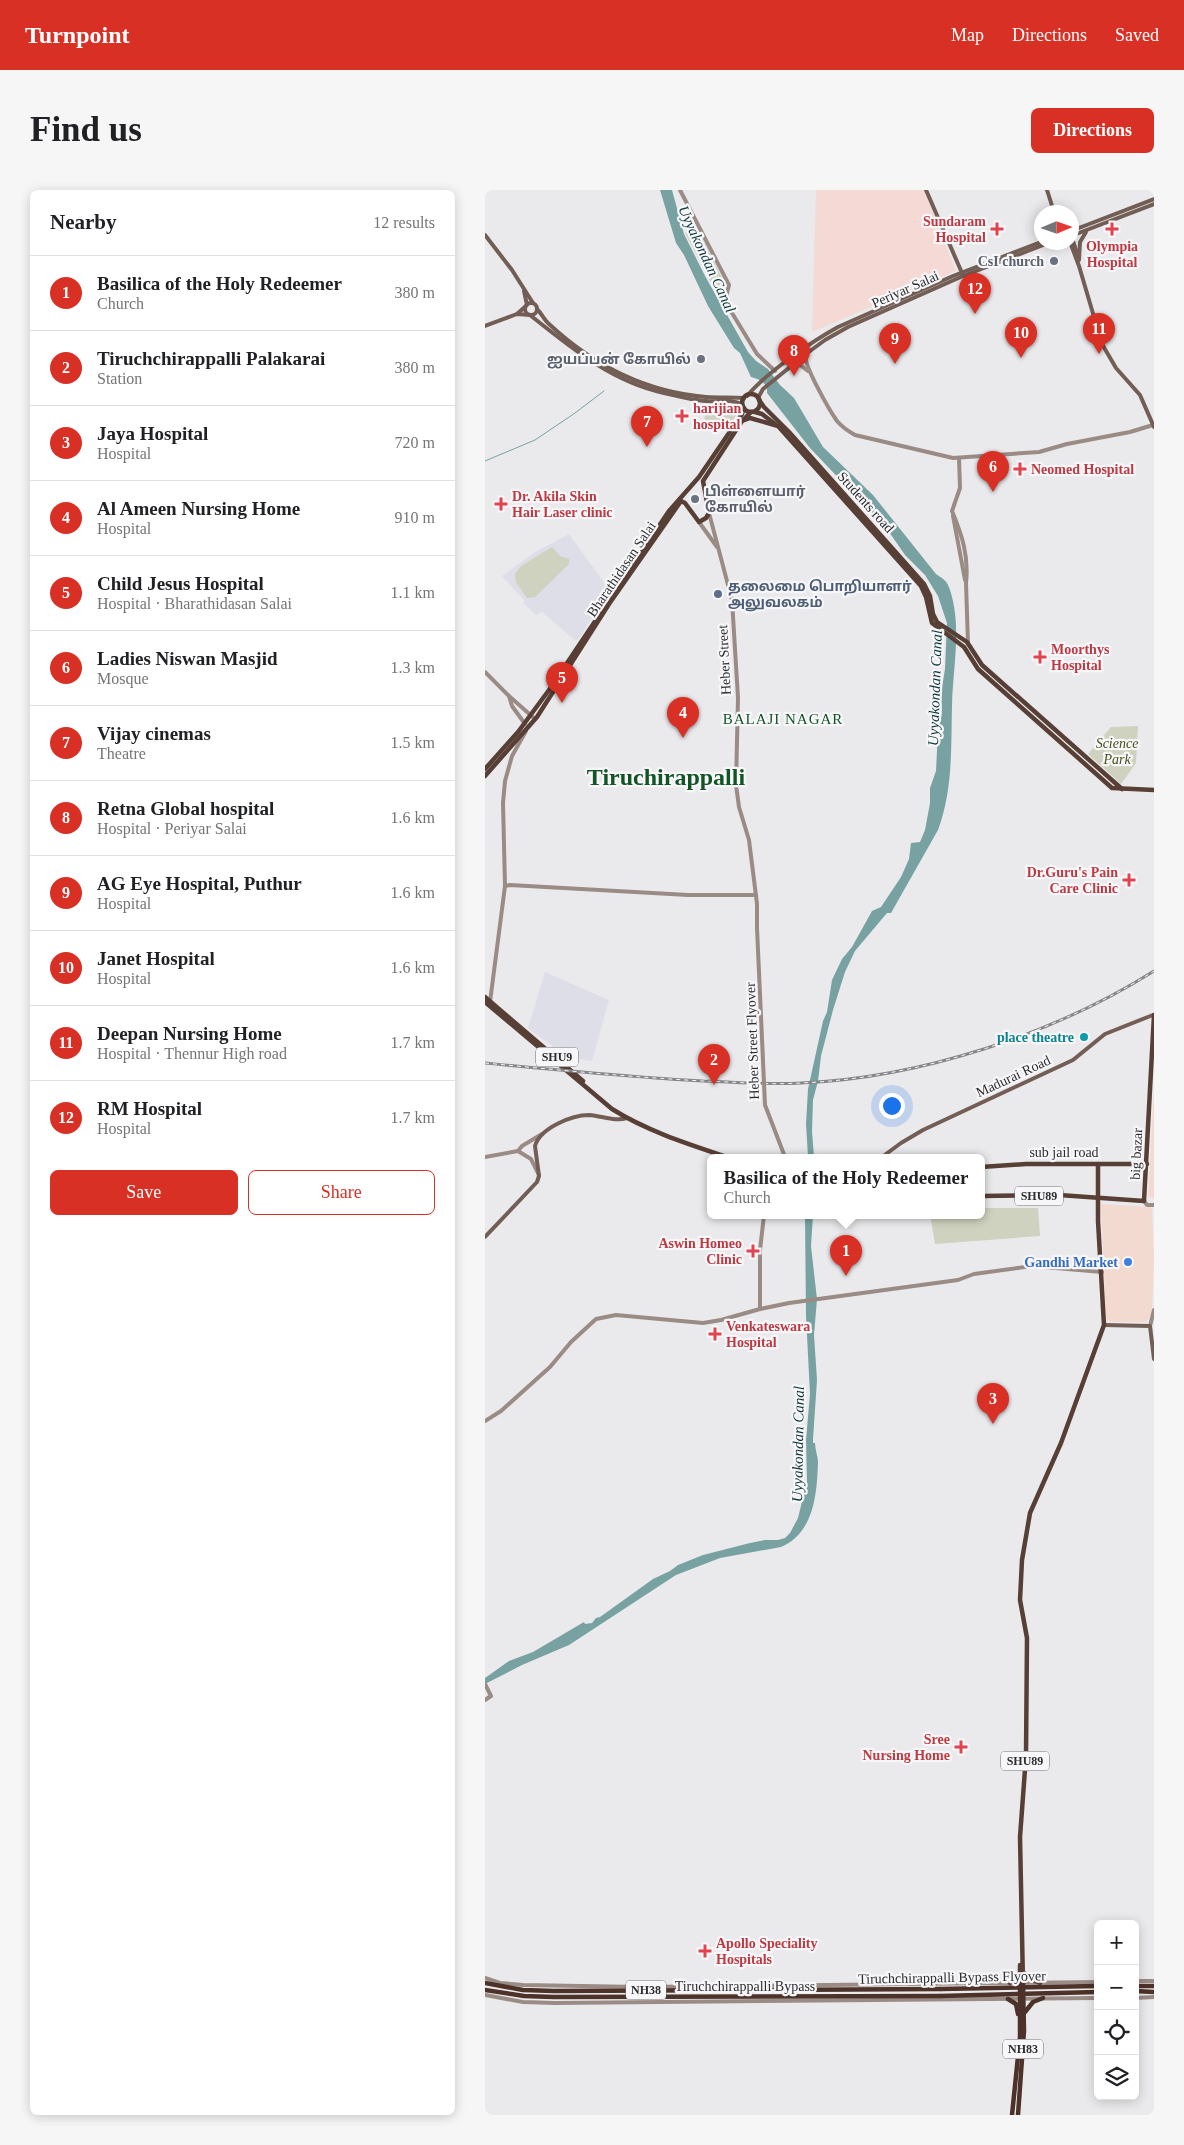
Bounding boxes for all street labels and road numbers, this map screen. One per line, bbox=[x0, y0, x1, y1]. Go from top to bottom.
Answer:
street label: Periyar Salai bbox=[869, 268, 941, 311]
street label: Students road bbox=[834, 469, 897, 536]
street label: Bharathidasan Salai bbox=[584, 519, 659, 620]
street label: Heber Street bbox=[715, 624, 734, 695]
street label: Heber Street Flyover bbox=[743, 982, 762, 1100]
road number: SHU9 bbox=[536, 1048, 578, 1066]
street label: Madurai Road bbox=[974, 1053, 1053, 1100]
street label: big bazar bbox=[1128, 1127, 1145, 1180]
street label: sub jail road bbox=[1029, 1145, 1099, 1160]
road number: SHU89 bbox=[1015, 1186, 1063, 1206]
road number: SHU89 bbox=[1001, 1752, 1049, 1770]
street label: Tiruchchirappalli Bypass Flyover bbox=[858, 1968, 1046, 1987]
street label: Tiruchchirappalli Bypass bbox=[675, 1979, 815, 1994]
road number: NH38 bbox=[626, 1980, 666, 2000]
road number: NH83 bbox=[1003, 2040, 1043, 2058]

